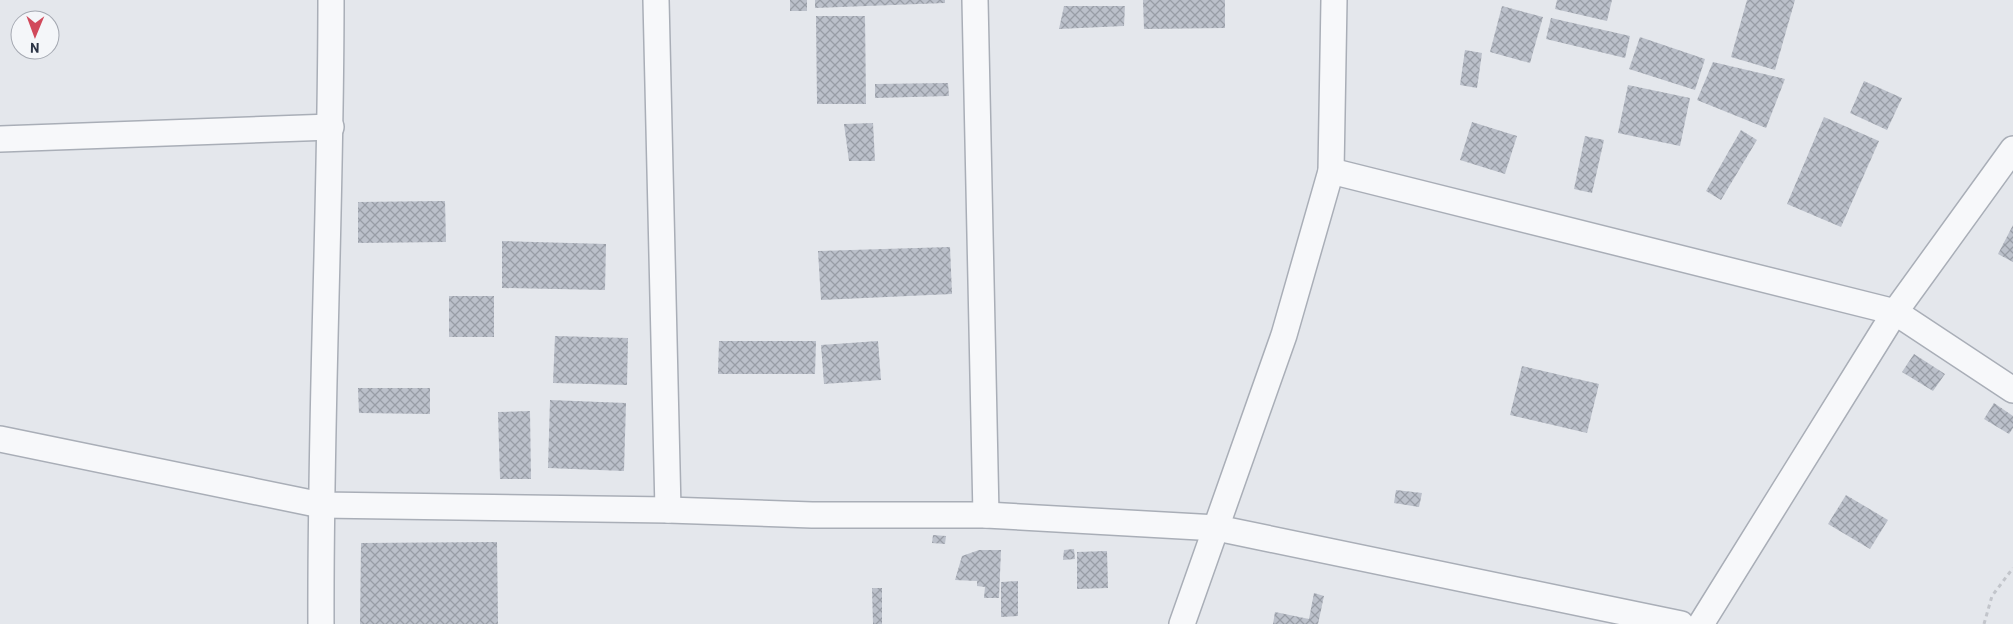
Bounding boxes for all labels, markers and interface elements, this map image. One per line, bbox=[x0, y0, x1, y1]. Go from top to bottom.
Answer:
north arrow bbox=[10, 10, 60, 60]
text: N bbox=[30, 40, 40, 57]

